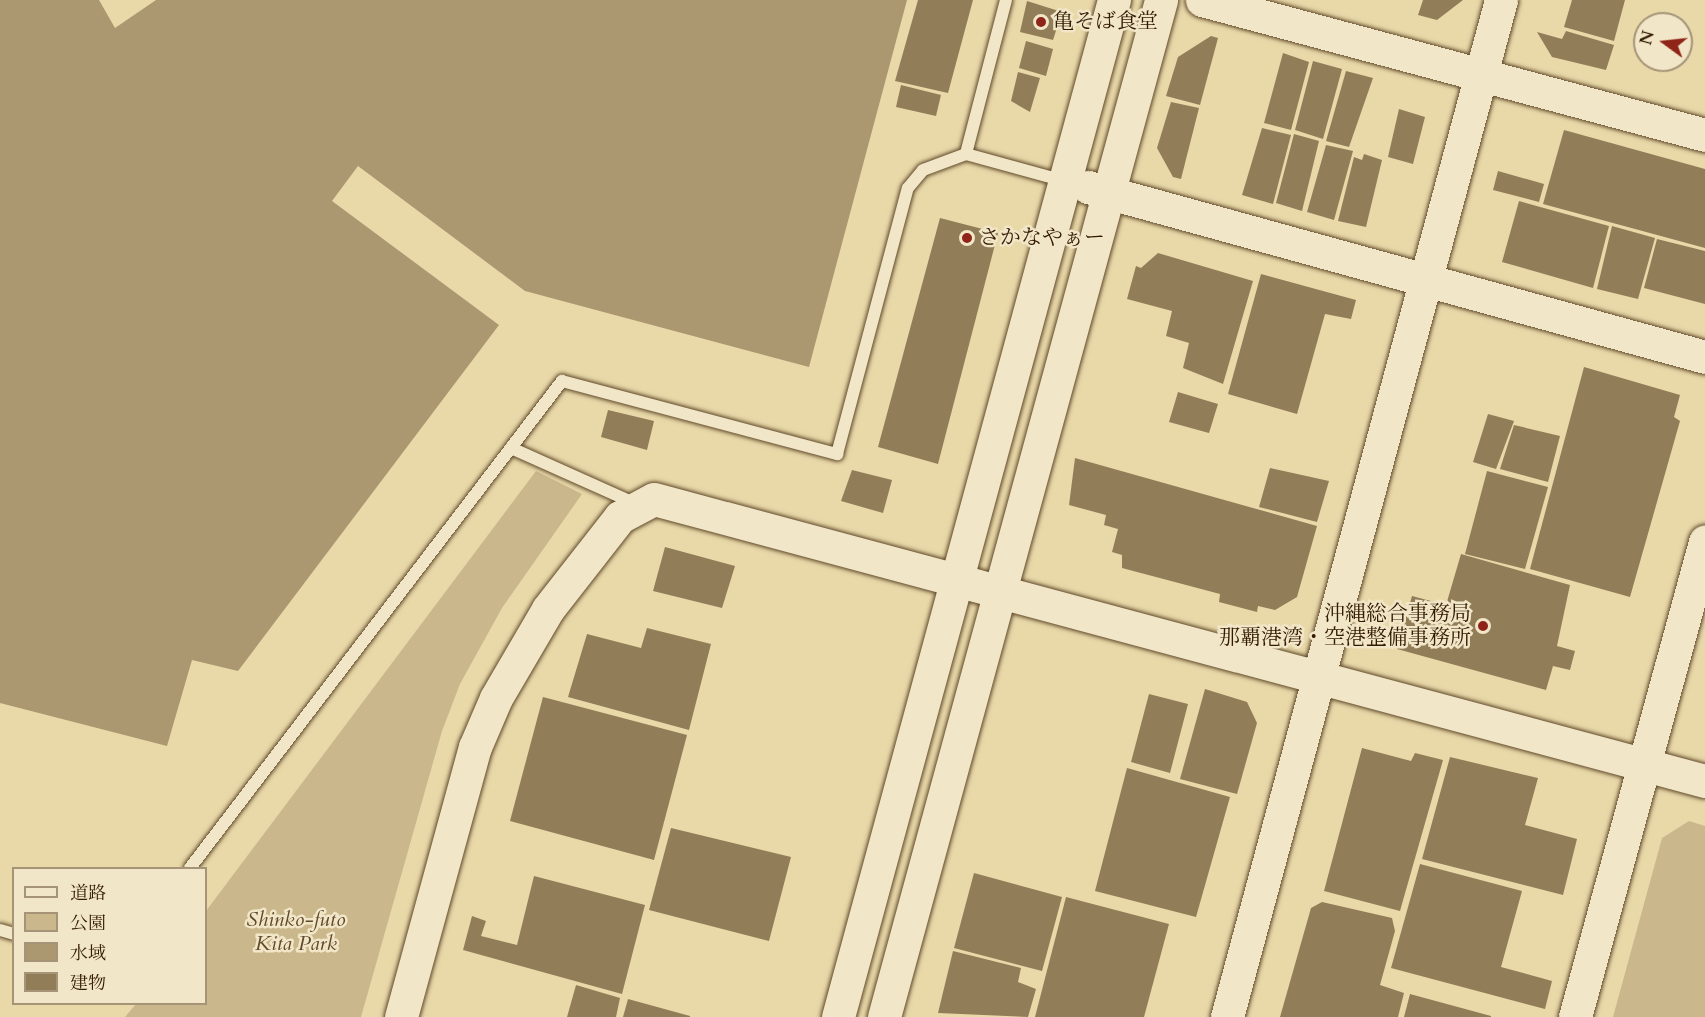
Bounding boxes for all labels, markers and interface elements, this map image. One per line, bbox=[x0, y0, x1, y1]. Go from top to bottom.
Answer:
place label: 亀そば食堂 bbox=[1053, 9, 1158, 35]
north arrow bbox=[1633, 12, 1693, 72]
marker: 亀そば食堂 bbox=[1034, 15, 1048, 29]
text: N bbox=[1635, 28, 1660, 47]
place label: さかなやぁー bbox=[979, 225, 1105, 251]
marker: さかなやぁー bbox=[960, 231, 974, 245]
place label: 沖縄総合事務局 那覇港湾・空港整備事務所 bbox=[1219, 601, 1471, 651]
marker: 沖縄総合事務局 那覇港湾・空港整備事務所 bbox=[1476, 619, 1490, 633]
legend bbox=[12, 867, 207, 1005]
text: 道路 bbox=[70, 881, 106, 906]
park label: Shinko-futo Kita Park bbox=[247, 907, 345, 957]
text: 公園 bbox=[70, 911, 106, 936]
text: 水域 bbox=[70, 941, 106, 966]
text: 建物 bbox=[70, 971, 106, 996]

